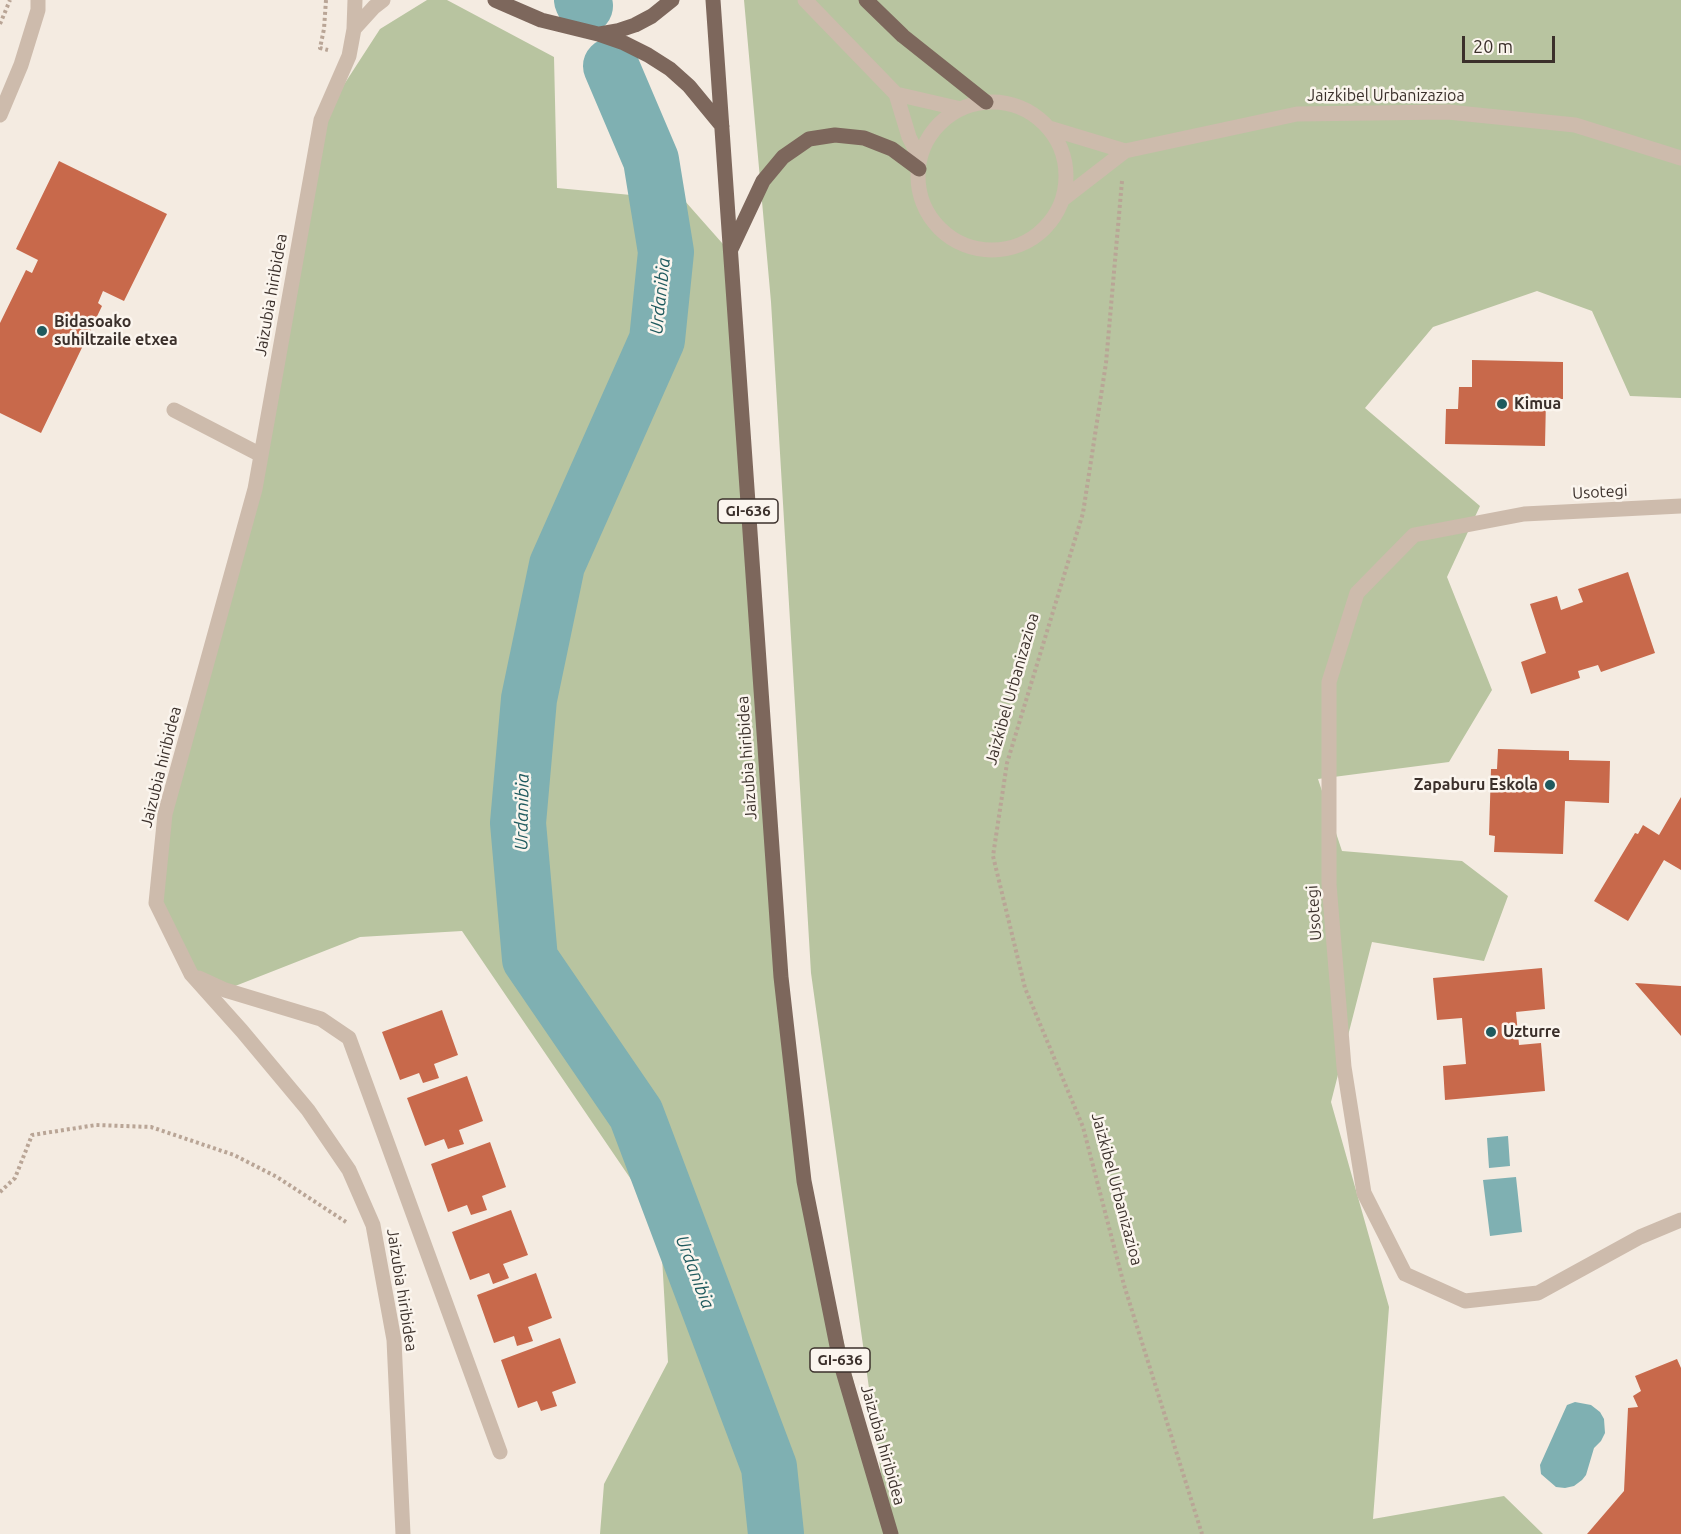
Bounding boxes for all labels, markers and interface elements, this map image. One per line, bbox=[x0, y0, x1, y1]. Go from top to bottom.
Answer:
scale bar bbox=[1465, 24, 1558, 62]
text: 20 m bbox=[1473, 36, 1513, 56]
street label: Jaizkibel Urbanizazioa bbox=[1307, 86, 1465, 106]
street label: Jaizubia hiribidea bbox=[251, 232, 291, 358]
water label: Urdanibia bbox=[645, 257, 675, 335]
place label: Bidasoako suhiltzaile etxea bbox=[54, 312, 178, 350]
marker: Bidasoako suhiltzaile etxea bbox=[35, 324, 49, 338]
place label: Kimua bbox=[1514, 394, 1561, 414]
marker: Kimua bbox=[1495, 397, 1509, 411]
street label: Usotegi bbox=[1572, 481, 1628, 503]
road number: GI-636 bbox=[718, 499, 778, 523]
street label: Jaizkibel Urbanizazioa bbox=[981, 611, 1043, 767]
street label: Jaizubia hiribidea bbox=[733, 695, 761, 821]
street label: Jaizubia hiribidea bbox=[137, 704, 185, 830]
water label: Urdanibia bbox=[511, 773, 533, 851]
place label: Zapaburu Eskola bbox=[1414, 775, 1538, 795]
marker: Zapaburu Eskola bbox=[1543, 778, 1557, 792]
street label: Usotegi bbox=[1302, 885, 1326, 941]
place label: Uzturre bbox=[1503, 1022, 1561, 1042]
marker: Uzturre bbox=[1484, 1025, 1498, 1039]
street label: Jaizkibel Urbanizazioa bbox=[1087, 1111, 1147, 1267]
street label: Jaizubia hiribidea bbox=[383, 1227, 421, 1353]
water label: Urdanibia bbox=[671, 1232, 719, 1312]
road number: GI-636 bbox=[810, 1348, 870, 1372]
street label: Jaizubia hiribidea bbox=[857, 1383, 909, 1507]

